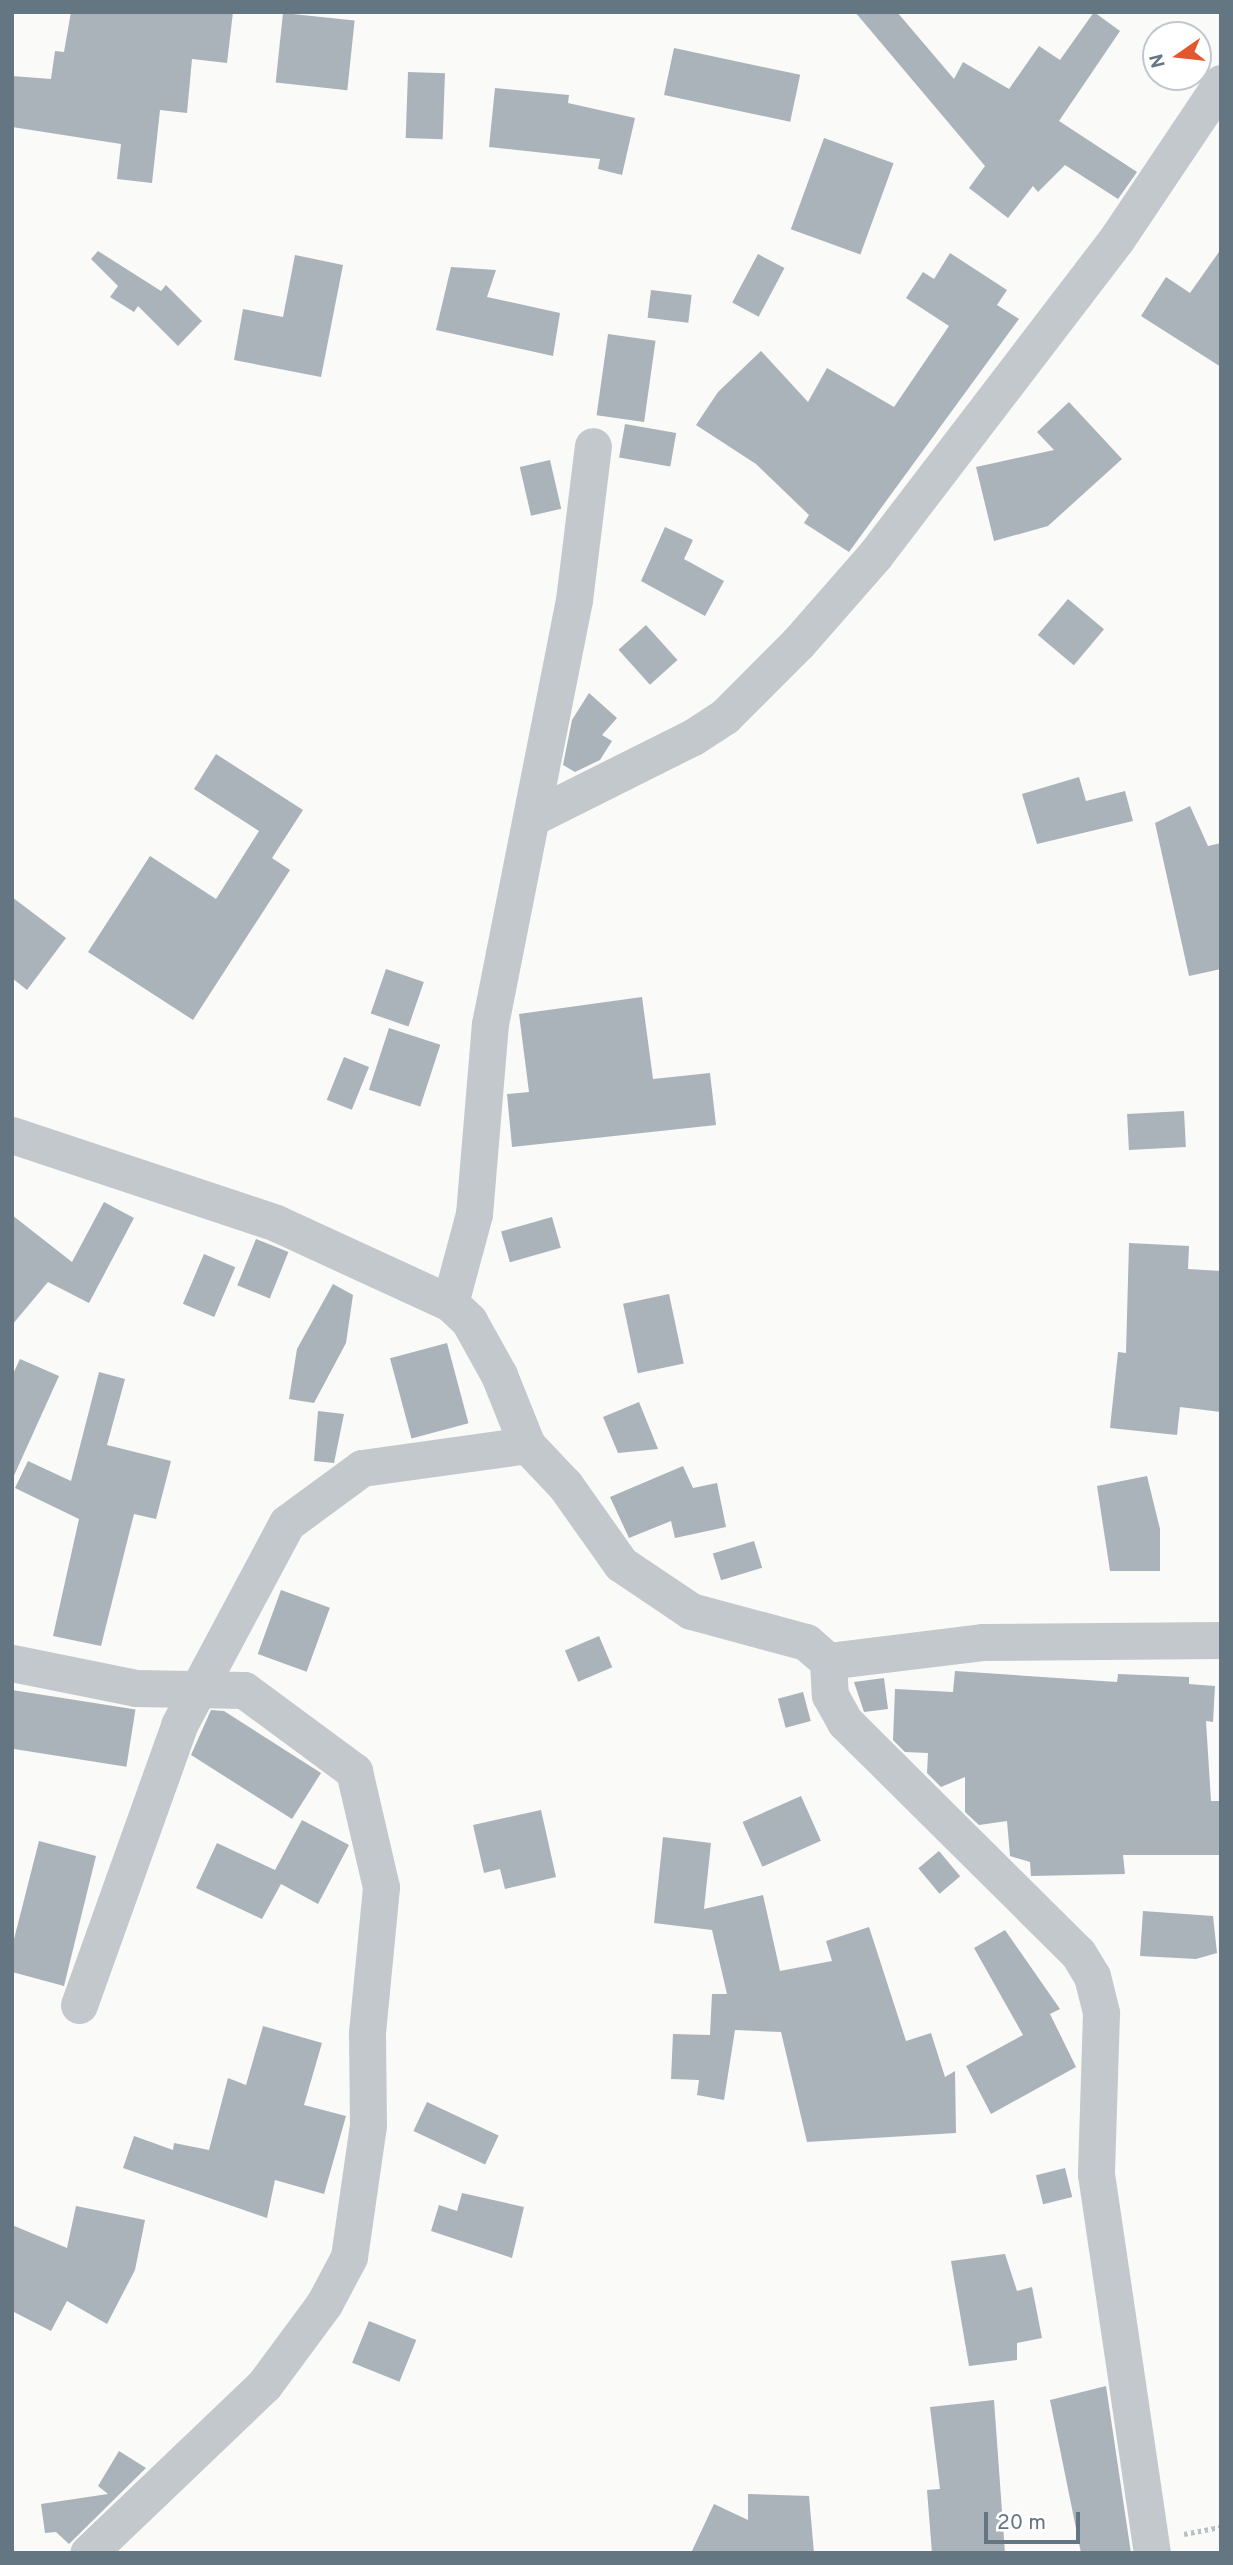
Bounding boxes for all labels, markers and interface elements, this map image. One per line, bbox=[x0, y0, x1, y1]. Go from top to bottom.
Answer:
north arrow bbox=[1142, 21, 1212, 91]
text: N bbox=[1145, 51, 1172, 70]
scale bar bbox=[988, 2498, 1084, 2542]
text: 20 m bbox=[997, 2510, 1046, 2537]

